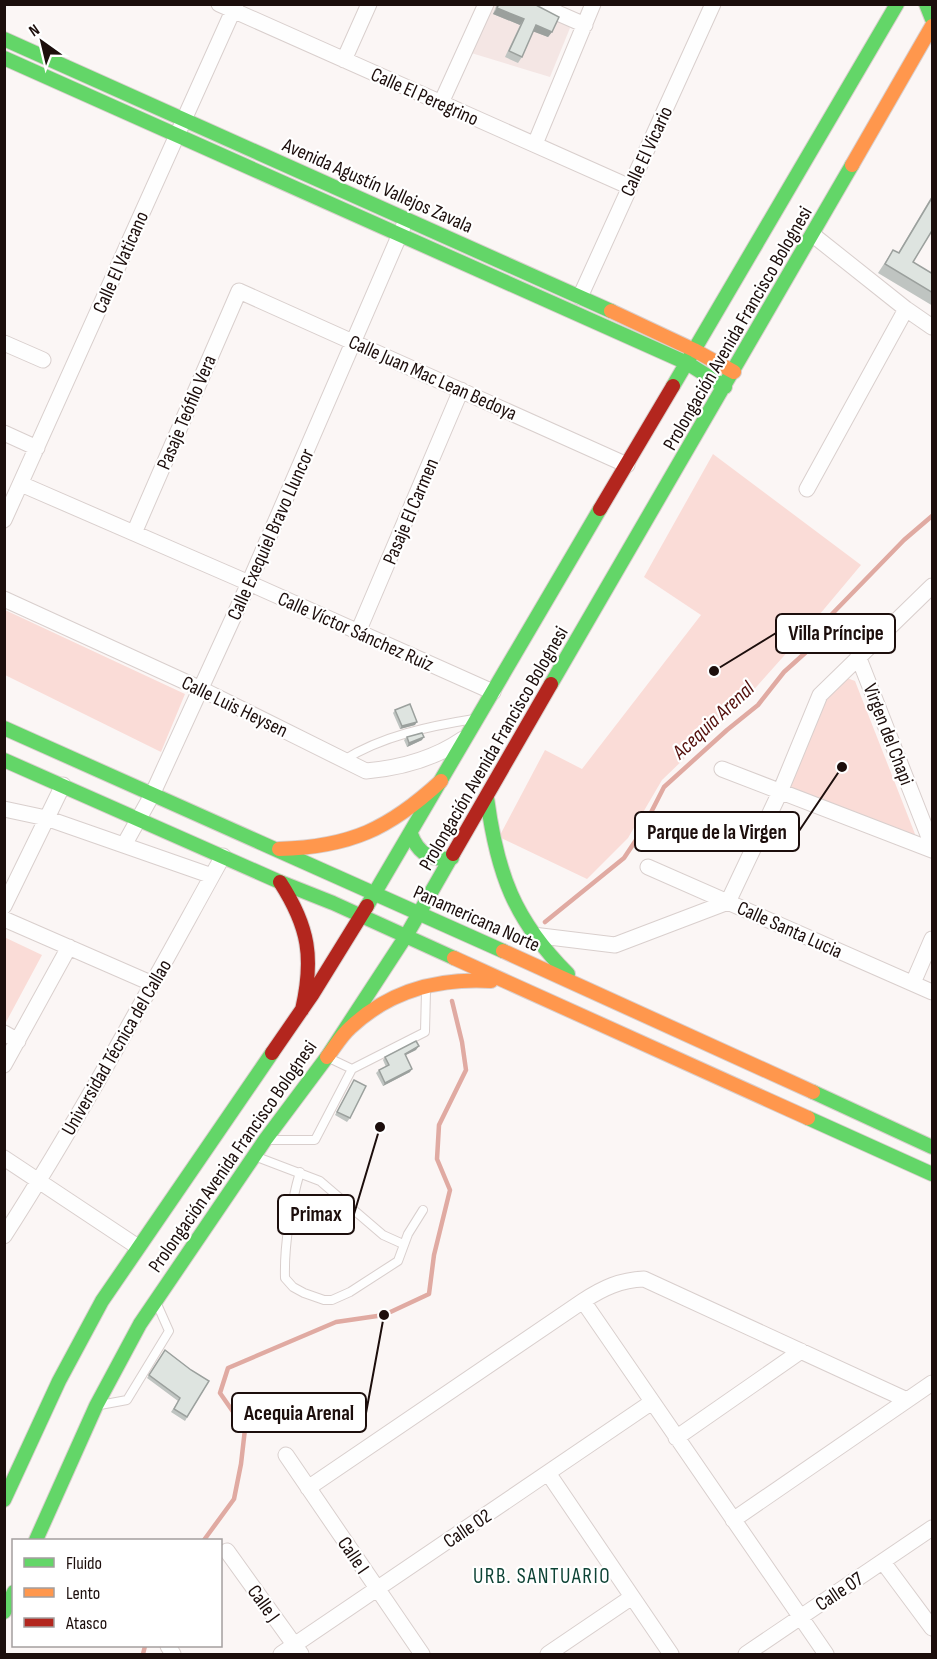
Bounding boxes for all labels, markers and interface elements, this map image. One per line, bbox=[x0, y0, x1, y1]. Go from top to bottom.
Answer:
north arrow bbox=[12, 12, 72, 72]
text: N bbox=[26, 21, 43, 41]
street label: Calle El Peregrino bbox=[367, 63, 482, 131]
street label: Calle El Vicario bbox=[616, 102, 678, 200]
street label: Avenida Agustín Vallejos Zavala bbox=[278, 133, 476, 239]
street label: Prolongación Avenida Francisco Bolognesi bbox=[658, 202, 818, 455]
street label: Calle El Vaticano bbox=[88, 208, 154, 317]
street label: Calle Juan Mac Lean Bedoya bbox=[345, 330, 520, 426]
street label: Pasaje Teófilo Vera bbox=[152, 352, 222, 473]
street label: Calle Exequiel Bravo Lluncor bbox=[222, 445, 320, 624]
street label: Pasaje El Carmen bbox=[378, 455, 444, 568]
street label: Calle Víctor Sánchez Ruiz bbox=[274, 587, 437, 677]
callout: Villa Príncipe bbox=[776, 614, 895, 653]
text: Villa Príncipe bbox=[788, 621, 884, 646]
street label: Prolongación Avenida Francisco Bolognesi bbox=[414, 622, 574, 875]
street label: Calle Luis Heysen bbox=[178, 671, 292, 743]
water label: Acequia Arenal bbox=[667, 676, 760, 765]
street label: Virgen del Chapi bbox=[858, 680, 918, 789]
callout: Parque de la Virgen bbox=[635, 812, 799, 851]
text: Parque de la Virgen bbox=[647, 820, 787, 845]
street label: Panamericana Norte bbox=[410, 880, 544, 957]
street label: Calle Santa Lucia bbox=[733, 896, 846, 964]
street label: Universidad Técnica del Callao bbox=[57, 955, 177, 1140]
street label: Prolongación Avenida Francisco Bolognesi bbox=[143, 1036, 322, 1277]
callout: Primax bbox=[278, 1195, 354, 1234]
text: Primax bbox=[290, 1202, 342, 1227]
callout: Acequia Arenal bbox=[232, 1393, 366, 1432]
text: Acequia Arenal bbox=[243, 1401, 354, 1426]
street label: Calle 02 bbox=[439, 1504, 496, 1554]
street label: Calle I bbox=[332, 1532, 374, 1579]
legend bbox=[12, 1539, 222, 1647]
text: Fluido bbox=[66, 1553, 102, 1574]
district label: URB. SANTUARIO bbox=[473, 1564, 611, 1589]
street label: Calle 07 bbox=[811, 1567, 868, 1616]
street label: Calle J bbox=[242, 1580, 285, 1627]
text: Lento bbox=[66, 1583, 100, 1604]
text: Atasco bbox=[65, 1613, 107, 1634]

